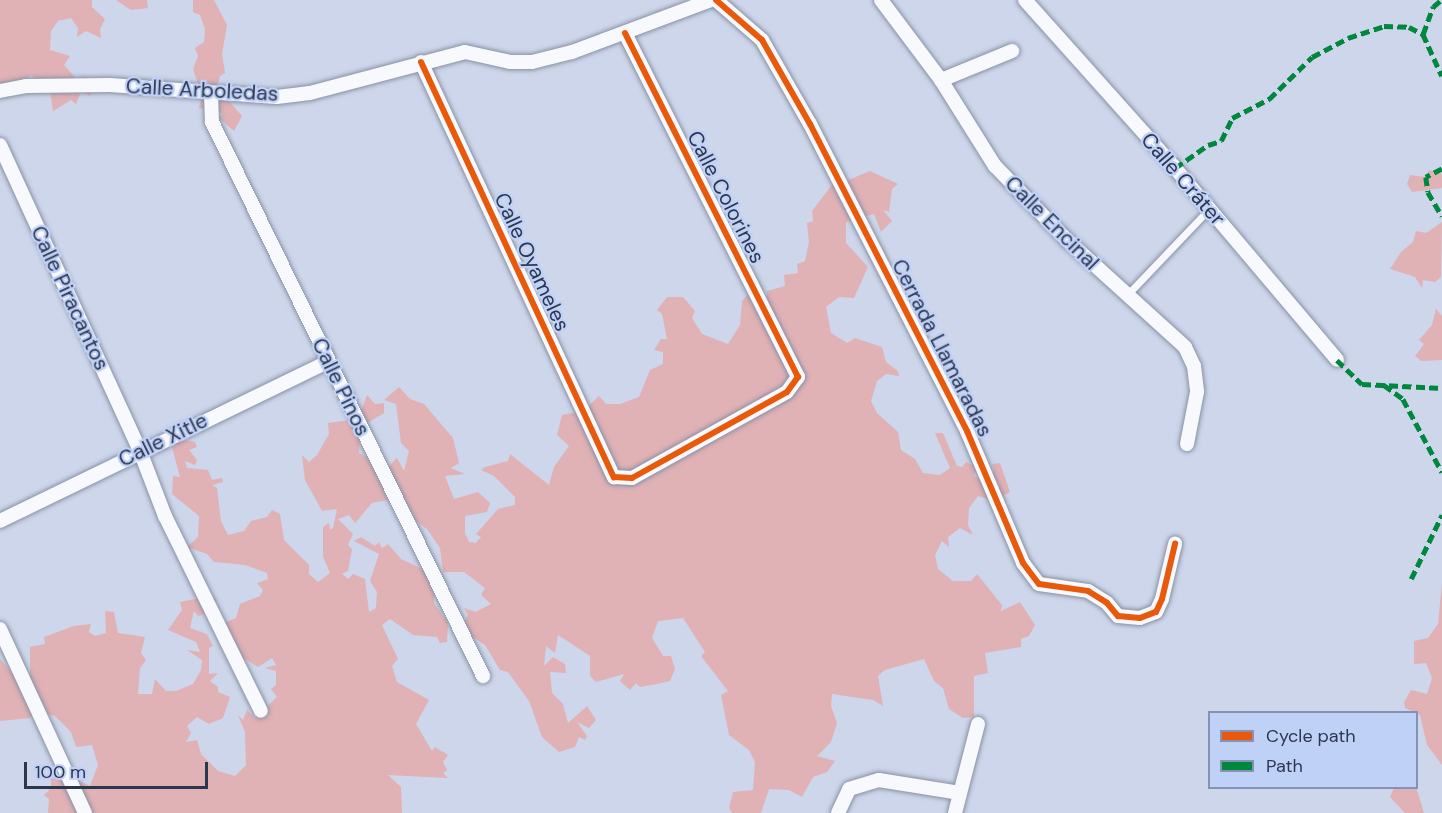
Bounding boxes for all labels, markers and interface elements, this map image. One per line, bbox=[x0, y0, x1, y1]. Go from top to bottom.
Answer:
street label: Calle Arboledas bbox=[125, 73, 279, 107]
street label: Calle Colorines bbox=[682, 127, 770, 267]
street label: Calle Cráter bbox=[1136, 127, 1230, 231]
street label: Calle Encinal bbox=[1000, 171, 1104, 275]
street label: Calle Oyameles bbox=[489, 189, 575, 335]
street label: Calle Piracantos bbox=[26, 222, 114, 374]
street label: Cerrada Llamaradas bbox=[886, 255, 998, 441]
street label: Calle Pinos bbox=[307, 334, 375, 440]
street label: Calle Xitle bbox=[114, 408, 212, 472]
legend bbox=[1208, 711, 1418, 789]
text: Cycle path bbox=[1266, 724, 1356, 748]
scale bar bbox=[27, 750, 212, 788]
text: Path bbox=[1266, 754, 1303, 778]
text: 100 m bbox=[35, 760, 86, 784]

